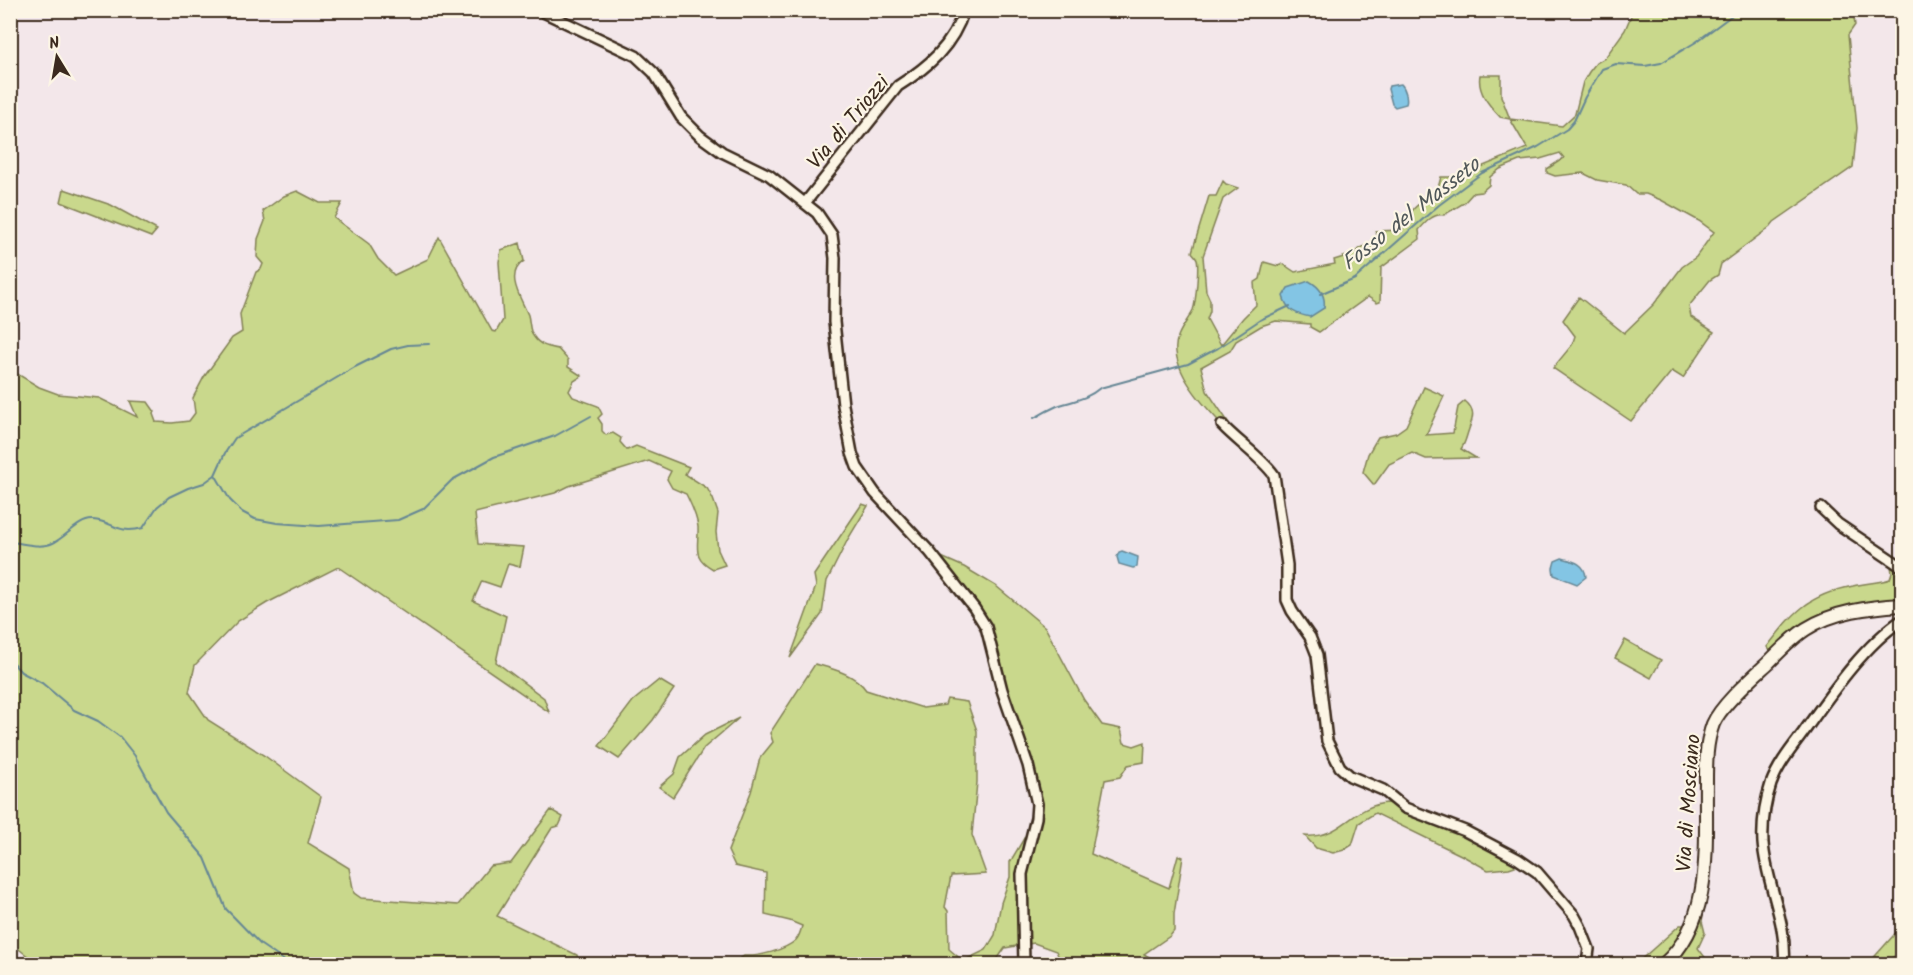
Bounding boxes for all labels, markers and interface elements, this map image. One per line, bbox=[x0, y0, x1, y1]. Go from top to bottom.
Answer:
north arrow bbox=[27, 27, 87, 87]
text: N bbox=[47, 31, 62, 57]
street label: Via di Triozzi bbox=[800, 68, 899, 177]
water label: Fosso del Masseto bbox=[1334, 148, 1490, 281]
street label: Via di Mosciano bbox=[1668, 733, 1711, 873]

